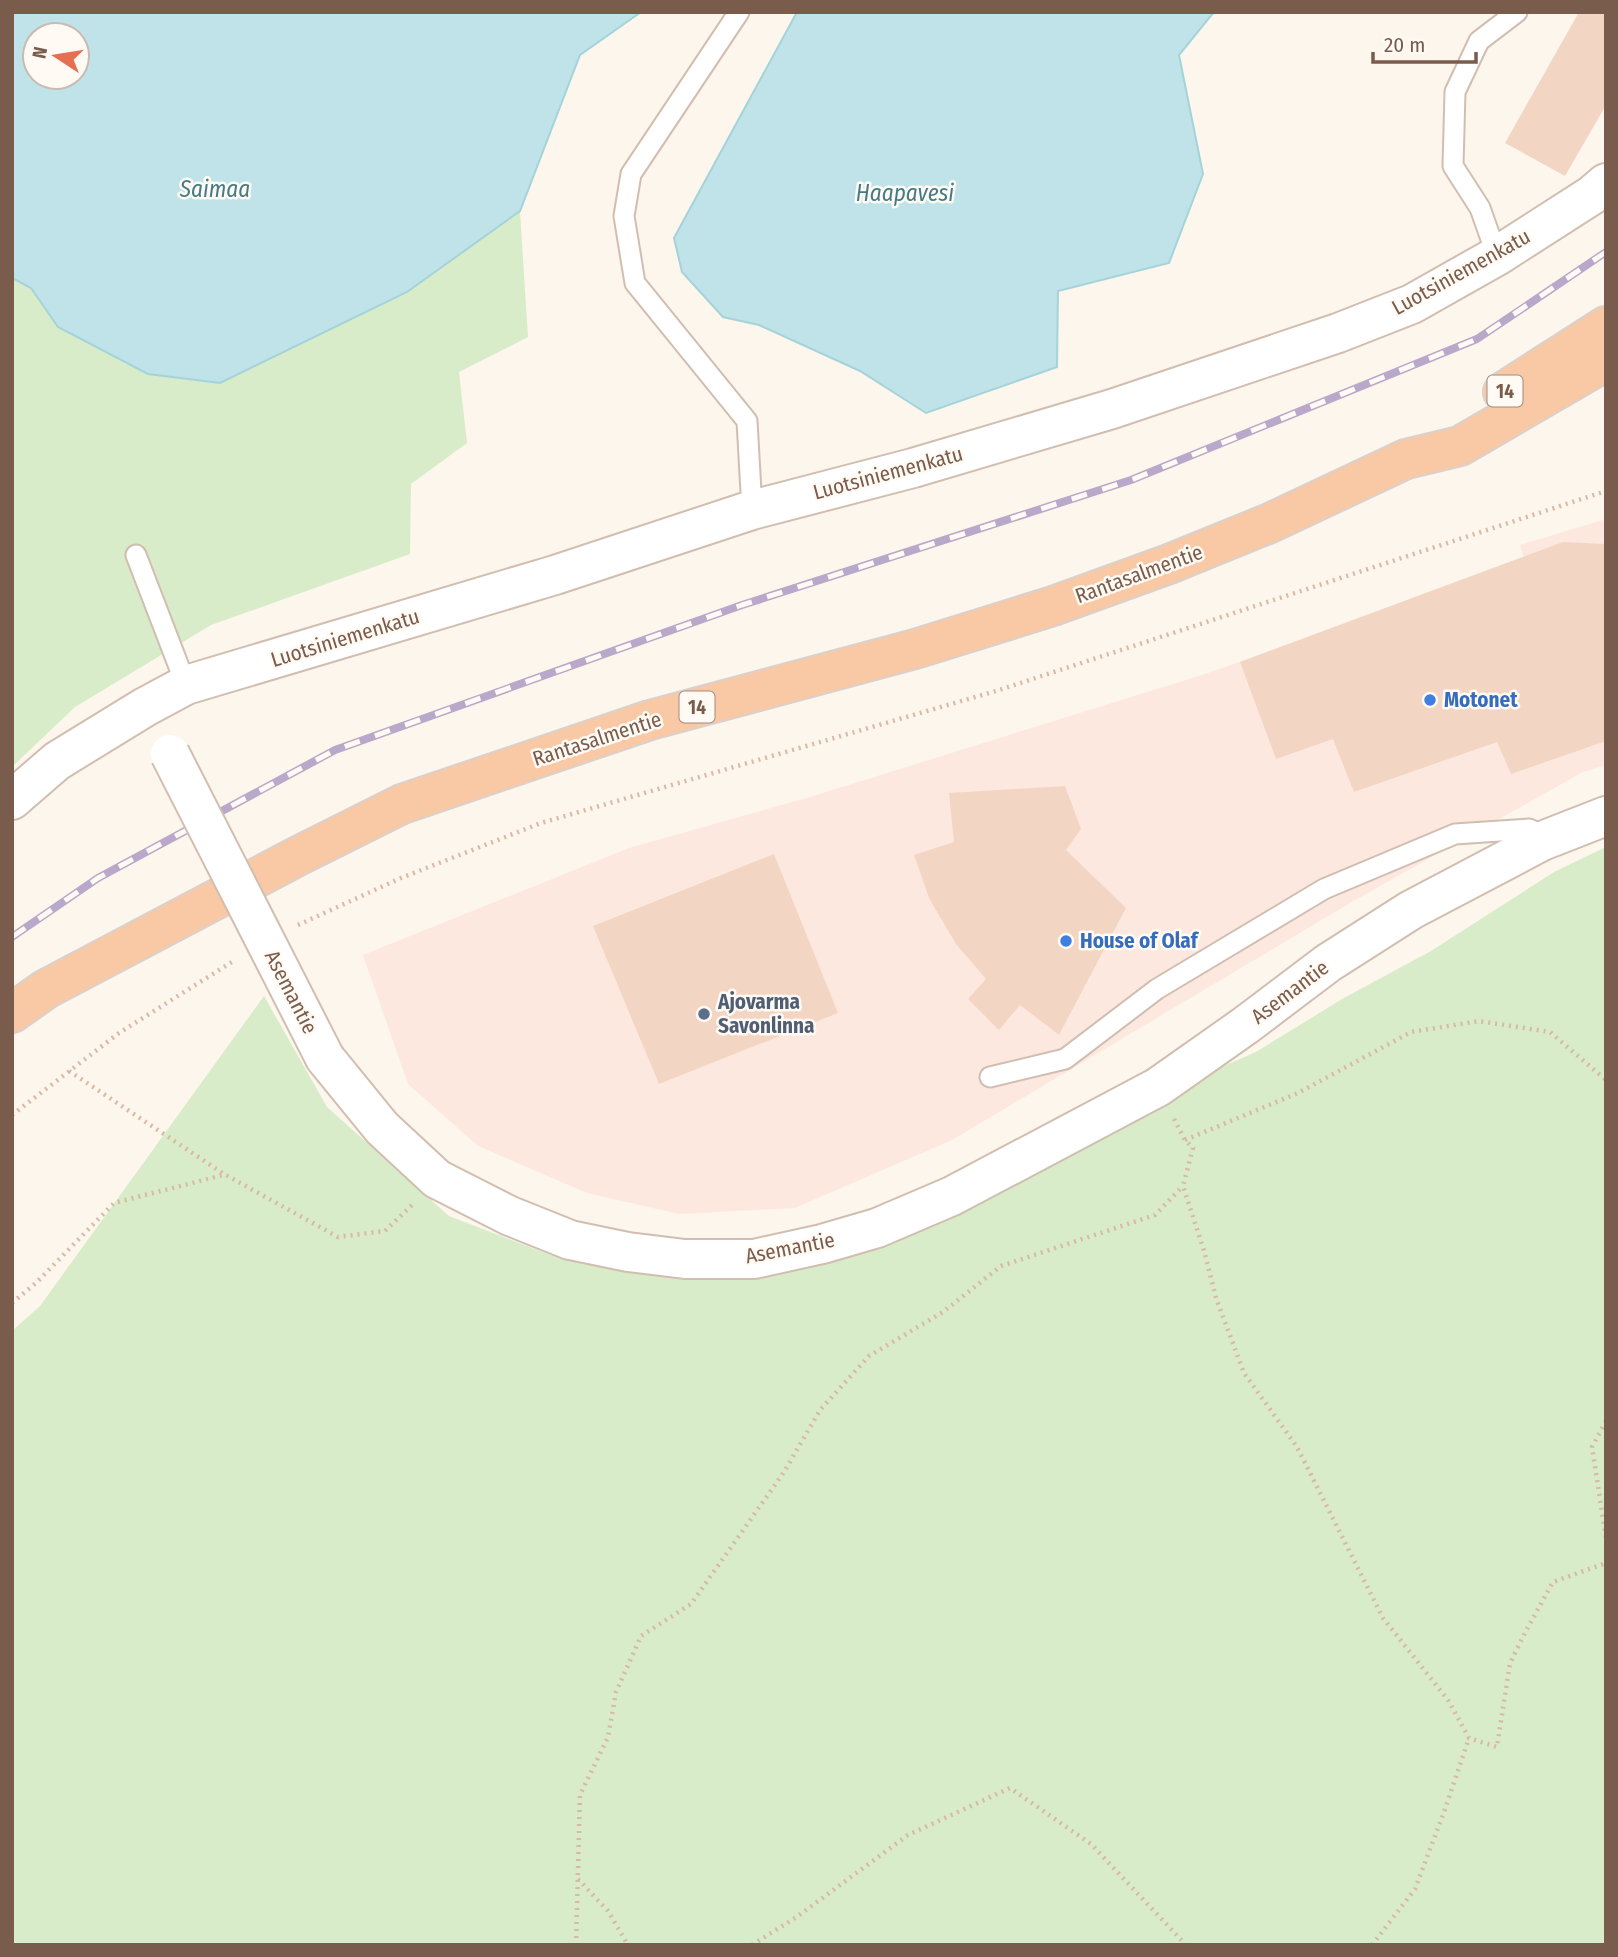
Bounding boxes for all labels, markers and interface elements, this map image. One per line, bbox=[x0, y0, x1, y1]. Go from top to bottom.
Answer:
north arrow bbox=[21, 21, 91, 91]
scale bar bbox=[1373, 21, 1476, 65]
text: 20 m bbox=[1384, 32, 1425, 58]
text: N bbox=[27, 45, 52, 61]
water label: Saimaa bbox=[179, 175, 250, 203]
water label: Haapavesi bbox=[856, 179, 954, 207]
street label: Luotsiniemenkatu bbox=[1387, 223, 1535, 321]
road number: 14 bbox=[1488, 376, 1522, 406]
street label: Luotsiniemenkatu bbox=[810, 441, 966, 505]
street label: Rantasalmentie bbox=[1072, 539, 1206, 609]
street label: Luotsiniemenkatu bbox=[268, 603, 422, 673]
place label: Motonet bbox=[1444, 687, 1518, 713]
road number: 14 bbox=[680, 692, 714, 722]
marker: Motonet bbox=[1422, 692, 1438, 708]
street label: Rantasalmentie bbox=[529, 706, 665, 772]
place label: House of Olaf bbox=[1080, 928, 1200, 954]
marker: House of Olaf bbox=[1058, 933, 1074, 949]
street label: Asemantie bbox=[259, 946, 323, 1038]
street label: Asemantie bbox=[1246, 954, 1334, 1030]
place label: Ajovarma Savonlinna bbox=[717, 989, 815, 1039]
marker: Ajovarma Savonlinna bbox=[696, 1006, 712, 1022]
street label: Asemantie bbox=[743, 1227, 837, 1269]

